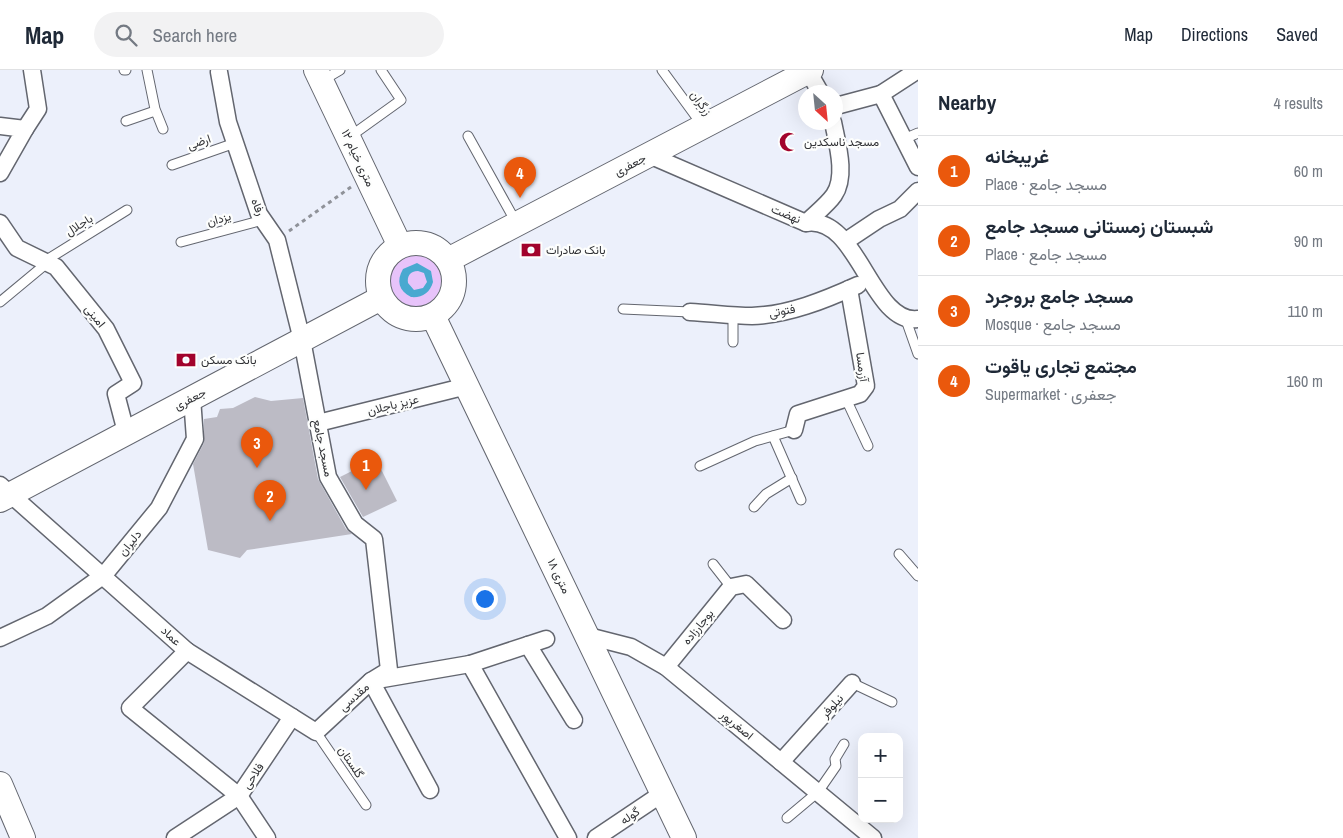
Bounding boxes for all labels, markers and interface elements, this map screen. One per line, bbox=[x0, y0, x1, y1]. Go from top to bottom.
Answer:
search box bbox=[94, 12, 444, 57]
text: Map bbox=[25, 19, 64, 51]
icon: search bbox=[112, 21, 140, 49]
text: Search here bbox=[152, 22, 237, 48]
text: Map bbox=[1124, 22, 1153, 47]
text: Directions bbox=[1181, 22, 1248, 47]
text: Saved bbox=[1276, 22, 1318, 47]
north arrow bbox=[798, 85, 843, 130]
street label: زرگران bbox=[687, 87, 715, 119]
text: Nearby bbox=[938, 88, 996, 117]
text: 4 results bbox=[1273, 92, 1323, 114]
street label: ۱۲ متری خیام bbox=[338, 127, 378, 189]
street label: ارضی bbox=[185, 131, 213, 153]
mosque icon: مسجد ناسکدین bbox=[778, 131, 800, 153]
place label: مسجد ناسکدین bbox=[804, 134, 879, 150]
text: غریبخانه bbox=[985, 143, 1049, 169]
street label: جعفری bbox=[611, 150, 649, 180]
pin: 4 bbox=[504, 157, 536, 198]
text: 1 bbox=[950, 160, 958, 182]
text: 60 m bbox=[1294, 160, 1323, 182]
text: Place · مسجد جامع bbox=[985, 173, 1107, 195]
street label: رفاه bbox=[247, 196, 269, 218]
street label: نهضت bbox=[769, 201, 803, 227]
street label: یزدان bbox=[205, 208, 233, 230]
street label: باجلال bbox=[62, 210, 96, 240]
text: شبستان زمستانی مسجد جامع bbox=[985, 213, 1214, 239]
text: 2 bbox=[950, 230, 958, 252]
text: 90 m bbox=[1294, 230, 1323, 252]
bank icon: بانک صادرات bbox=[520, 239, 542, 261]
place label: بانک صادرات bbox=[546, 242, 606, 258]
text: Place · مسجد جامع bbox=[985, 243, 1107, 265]
text: مسجد جامع بروجرد bbox=[985, 283, 1134, 309]
text: 3 bbox=[950, 300, 958, 322]
text: 110 m bbox=[1287, 300, 1323, 322]
street label: امینی bbox=[81, 301, 109, 331]
street label: فتوتی bbox=[767, 301, 797, 321]
text: Mosque · مسجد جامع bbox=[985, 313, 1121, 335]
bank icon: بانک مسکن bbox=[175, 349, 197, 371]
street label: آزرمسا bbox=[852, 351, 872, 384]
place label: بانک مسکن bbox=[201, 352, 256, 368]
text: مجتمع تجاری یاقوت bbox=[985, 353, 1137, 379]
text: 4 bbox=[950, 370, 958, 392]
text: 160 m bbox=[1287, 370, 1323, 392]
text: Supermarket · جعفری bbox=[985, 383, 1116, 405]
street label: جعفری bbox=[171, 384, 209, 414]
street label: عزیز باجلان bbox=[366, 391, 420, 419]
street label: مسجد جامع bbox=[308, 418, 337, 479]
pin: 3 bbox=[241, 427, 273, 468]
pin: 1 bbox=[350, 449, 382, 490]
pin: 2 bbox=[254, 480, 286, 521]
street label: دلیران bbox=[115, 527, 145, 559]
street label: ۱۸ متری bbox=[544, 556, 574, 596]
your location bbox=[472, 586, 498, 612]
street label: بوجارزاده bbox=[679, 606, 717, 648]
street label: عماد bbox=[157, 623, 185, 649]
street label: مقدسی bbox=[335, 679, 373, 715]
street label: نیلوفر bbox=[816, 691, 847, 722]
street label: اصغرپور bbox=[716, 706, 757, 743]
map controls bbox=[858, 733, 903, 823]
button: + bbox=[858, 733, 903, 778]
street label: گلستان bbox=[335, 743, 367, 781]
street label: فلاحی bbox=[238, 760, 268, 792]
button: − bbox=[858, 778, 903, 823]
street label: گوله bbox=[617, 804, 643, 828]

